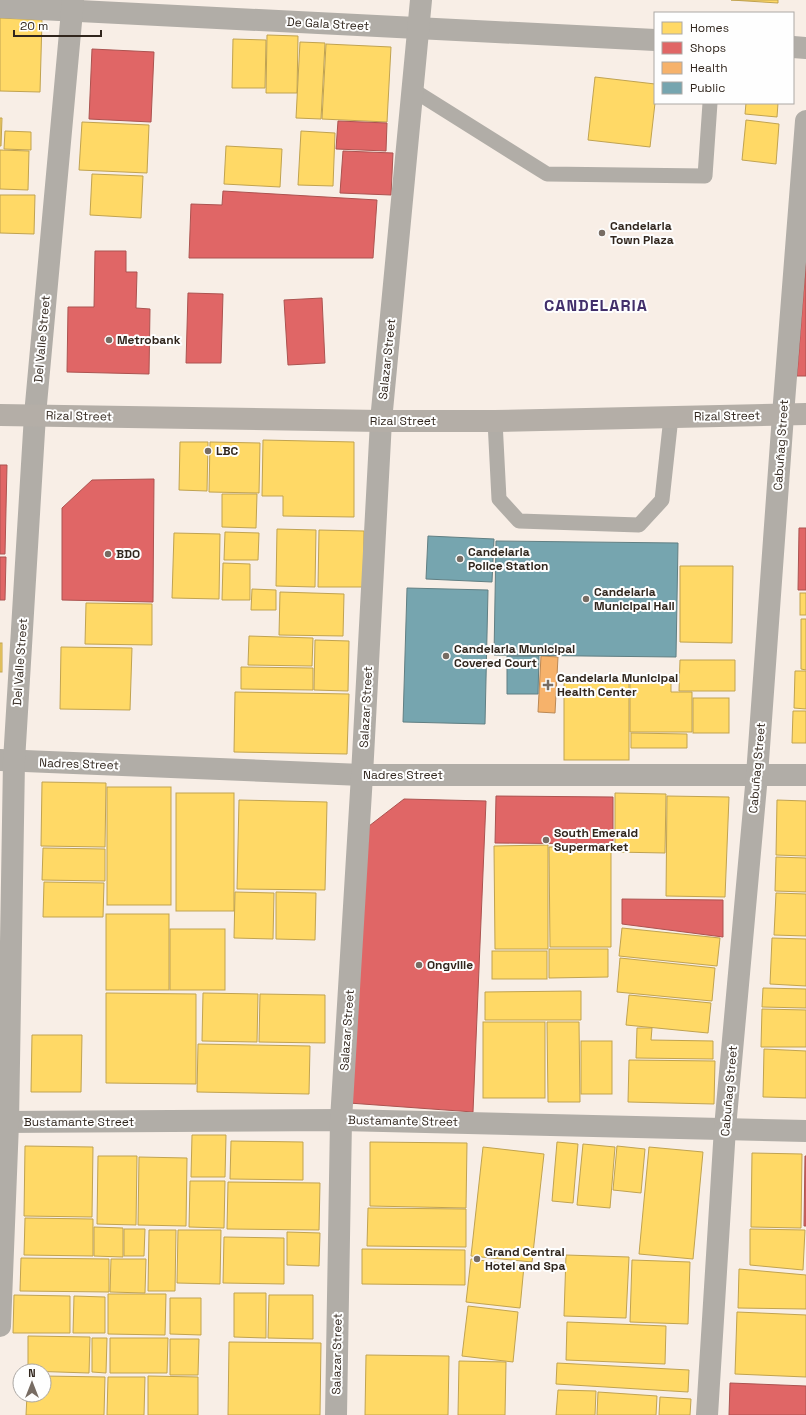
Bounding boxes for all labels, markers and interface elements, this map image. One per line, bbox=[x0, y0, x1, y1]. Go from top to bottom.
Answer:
scale bar bbox=[14, 12, 101, 38]
legend bbox=[654, 12, 794, 104]
street label: De Gala Street bbox=[286, 14, 370, 34]
text: 20 m bbox=[20, 18, 48, 34]
text: Homes bbox=[690, 20, 729, 36]
text: Shops bbox=[690, 40, 726, 56]
text: Health bbox=[690, 60, 728, 76]
text: Public bbox=[690, 80, 725, 96]
place label: Candelaria Town Plaza bbox=[610, 218, 674, 248]
marker: Candelaria Town Plaza bbox=[597, 228, 607, 238]
street label: Del Valle Street bbox=[30, 295, 54, 383]
district label: CANDELARIA bbox=[544, 295, 648, 316]
street label: Salazar Street bbox=[375, 318, 399, 400]
place label: Metrobank bbox=[117, 332, 181, 348]
marker: Metrobank bbox=[104, 335, 114, 345]
street label: Cabuñag Street bbox=[770, 399, 792, 491]
street label: Rizal Street bbox=[46, 407, 112, 425]
street label: Rizal Street bbox=[694, 407, 760, 425]
street label: Rizal Street bbox=[370, 413, 436, 429]
place label: LBC bbox=[216, 443, 238, 459]
marker: LBC bbox=[203, 446, 213, 456]
place label: Candelaria Police Station bbox=[468, 544, 549, 574]
place label: BDO bbox=[116, 546, 140, 562]
marker: BDO bbox=[103, 549, 113, 559]
marker: Candelaria Police Station bbox=[455, 554, 465, 564]
place label: Candelaria Municipal Hall bbox=[594, 584, 675, 614]
marker: Candelaria Municipal Hall bbox=[581, 594, 591, 604]
street label: Del Valle Street bbox=[9, 618, 31, 706]
place label: Candelaria Municipal Covered Court bbox=[454, 641, 575, 671]
marker: Candelaria Municipal Covered Court bbox=[441, 651, 451, 661]
street label: Salazar Street bbox=[356, 666, 376, 748]
place label: Candelaria Municipal Health Center bbox=[557, 670, 678, 700]
marker: Candelaria Municipal Health Center bbox=[542, 679, 554, 691]
street label: Cabuñag Street bbox=[745, 722, 769, 814]
street label: Nadres Street bbox=[39, 755, 119, 773]
street label: Nadres Street bbox=[363, 767, 443, 783]
place label: South Emerald Supermarket bbox=[554, 825, 638, 855]
marker: South Emerald Supermarket bbox=[541, 835, 551, 845]
place label: Ongville bbox=[427, 957, 473, 973]
marker: Ongville bbox=[414, 960, 424, 970]
street label: Salazar Street bbox=[336, 989, 358, 1071]
street label: Cabuñag Street bbox=[717, 1045, 741, 1137]
street label: Bustamante Street bbox=[348, 1112, 458, 1130]
street label: Bustamante Street bbox=[24, 1114, 134, 1130]
place label: Grand Central Hotel and Spa bbox=[485, 1244, 565, 1274]
marker: Grand Central Hotel and Spa bbox=[472, 1254, 482, 1264]
street label: Salazar Street bbox=[328, 1313, 346, 1395]
north arrow bbox=[12, 1363, 52, 1403]
text: N bbox=[28, 1366, 36, 1380]

